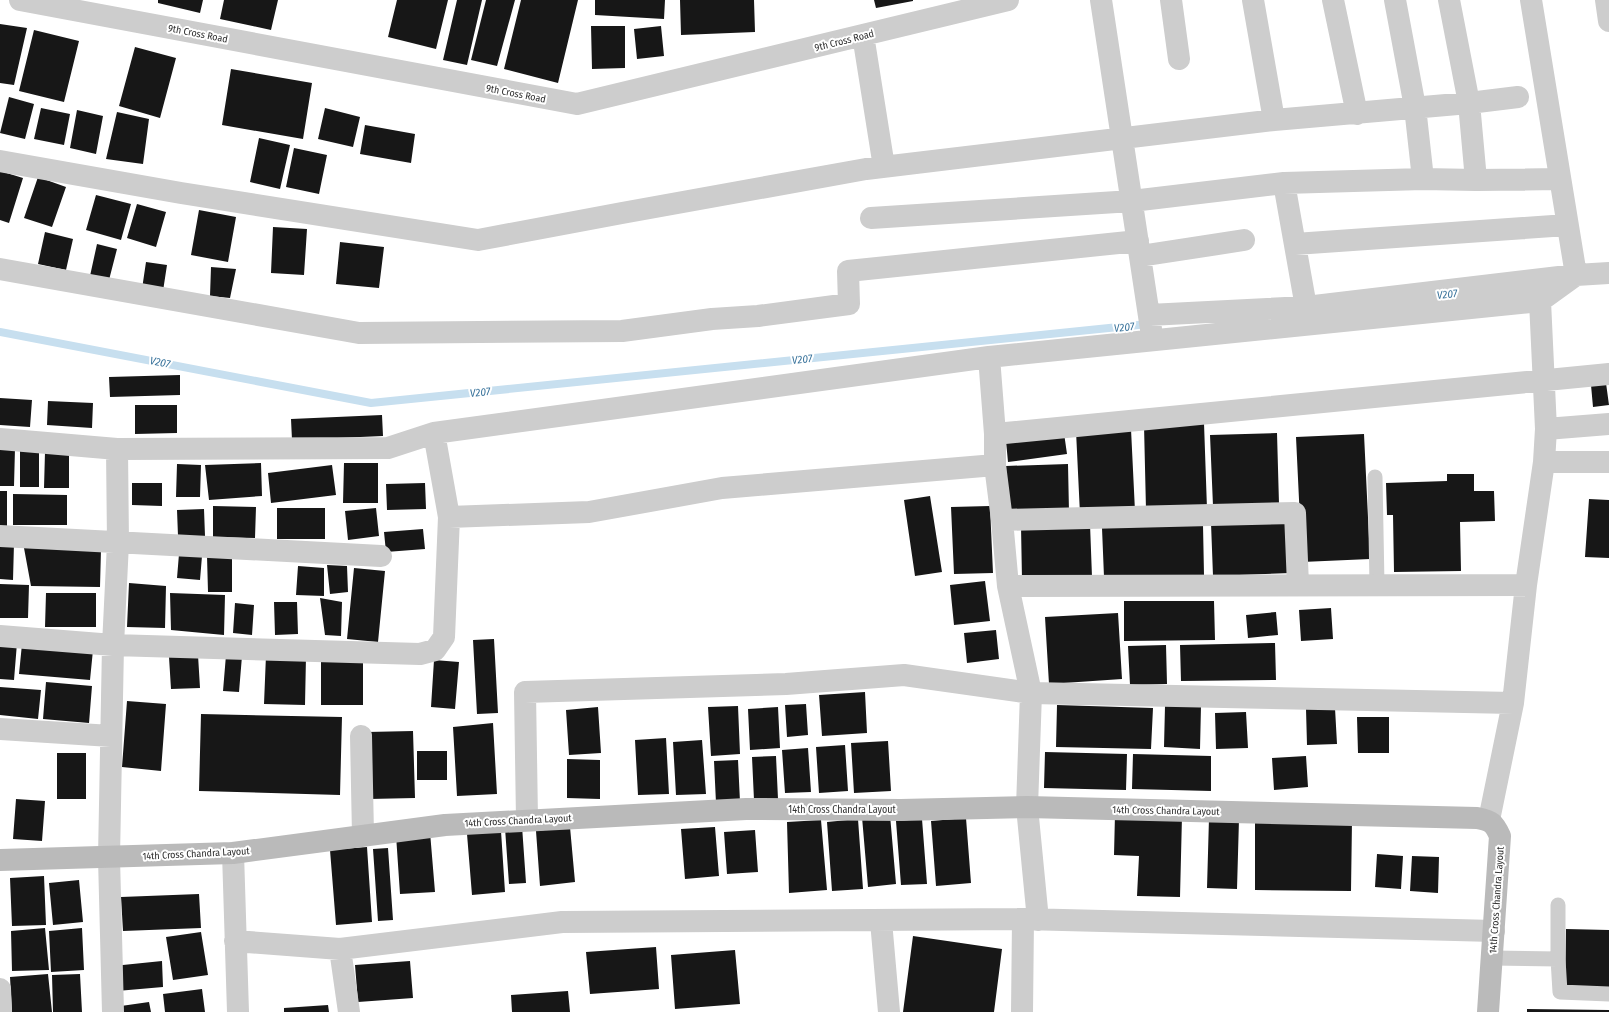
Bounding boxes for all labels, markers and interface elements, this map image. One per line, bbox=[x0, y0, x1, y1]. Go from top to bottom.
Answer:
street label: 9th Cross Road bbox=[167, 22, 229, 46]
street label: 9th Cross Road bbox=[813, 28, 875, 54]
street label: 9th Cross Road bbox=[485, 82, 547, 106]
water label: V207 bbox=[1436, 287, 1458, 302]
water label: V207 bbox=[1113, 320, 1135, 335]
water label: V207 bbox=[791, 352, 813, 367]
water label: V207 bbox=[149, 354, 172, 371]
water label: V207 bbox=[469, 385, 491, 400]
street label: 14th Cross Chandra Layout bbox=[788, 804, 896, 816]
street label: 14th Cross Chandra Layout bbox=[1112, 804, 1220, 818]
street label: 14th Cross Chandra Layout bbox=[464, 812, 573, 830]
street label: 14th Cross Chandra Layout bbox=[142, 845, 251, 863]
street label: 14th Cross Chandra Layout bbox=[1487, 845, 1507, 954]

